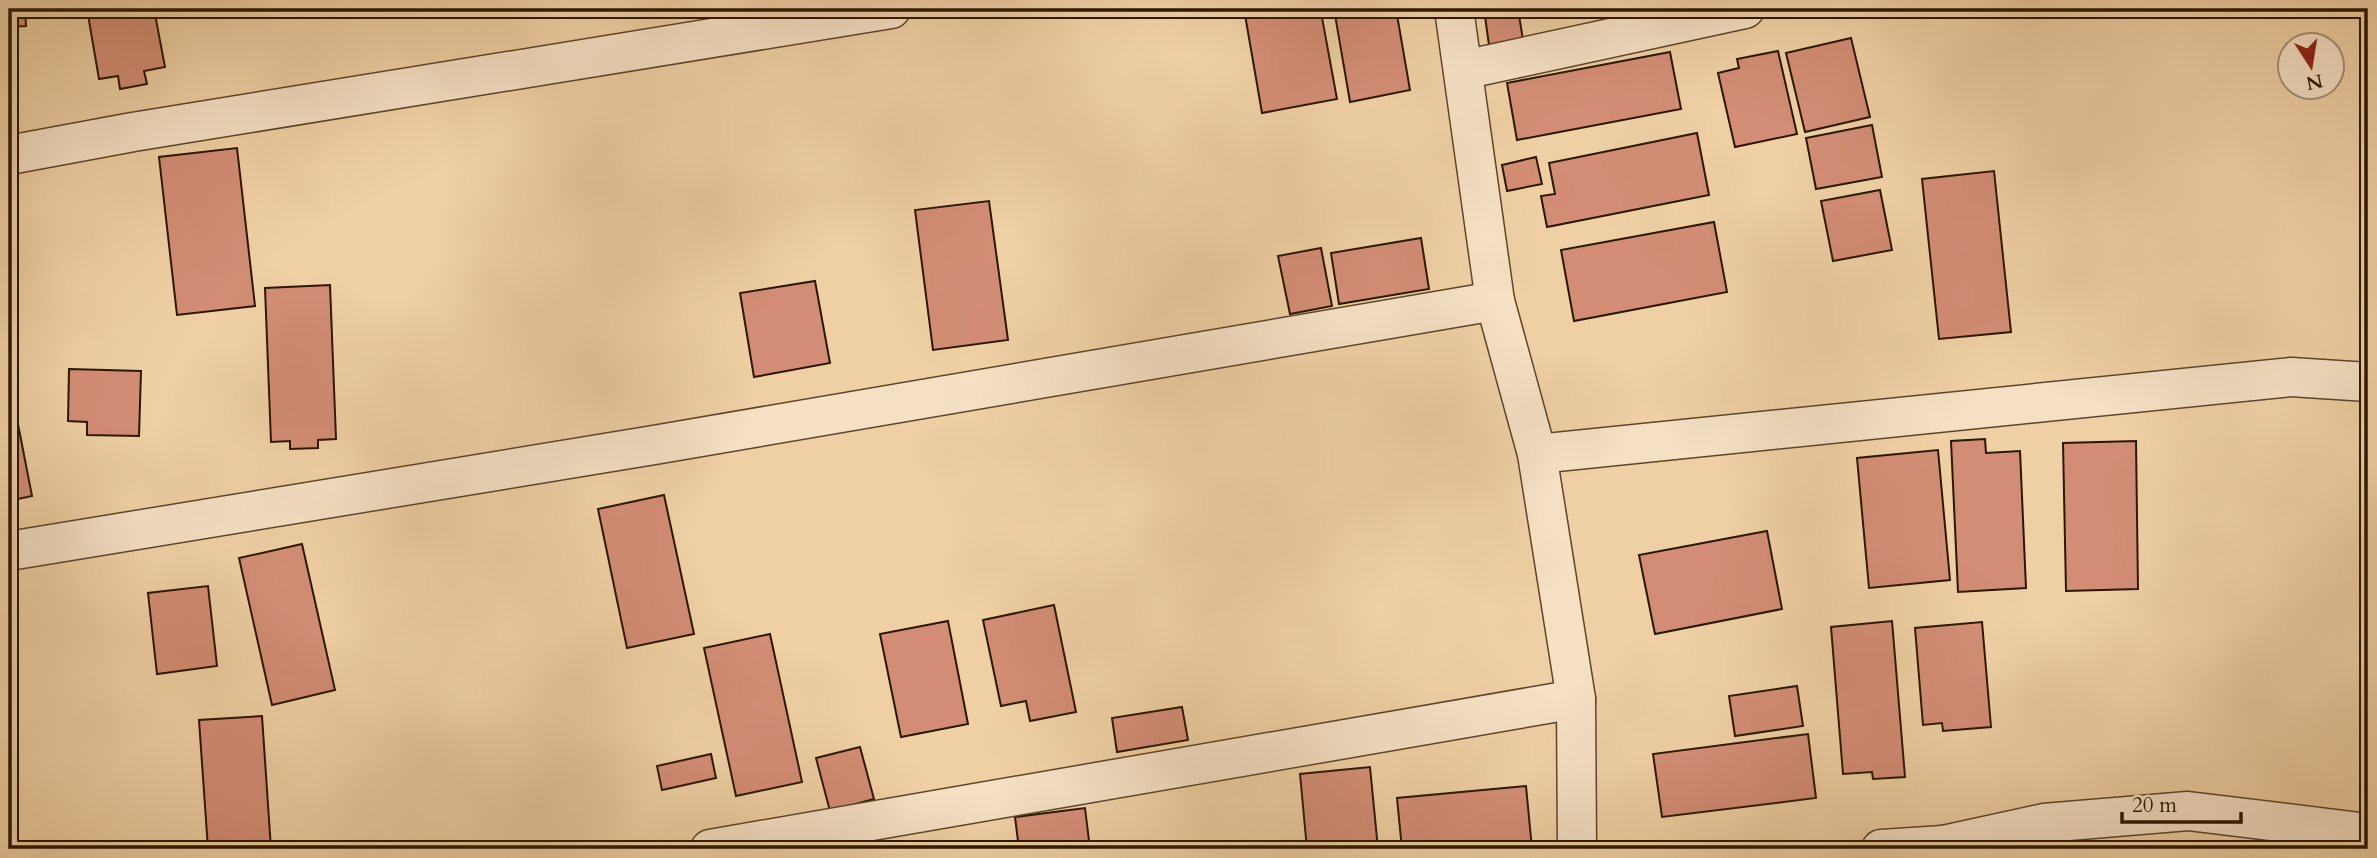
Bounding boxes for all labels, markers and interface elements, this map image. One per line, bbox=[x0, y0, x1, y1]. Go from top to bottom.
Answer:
north arrow bbox=[2276, 32, 2346, 102]
text: N bbox=[2303, 67, 2325, 96]
scale bar bbox=[2122, 781, 2240, 825]
text: 20 m bbox=[2132, 791, 2177, 820]

